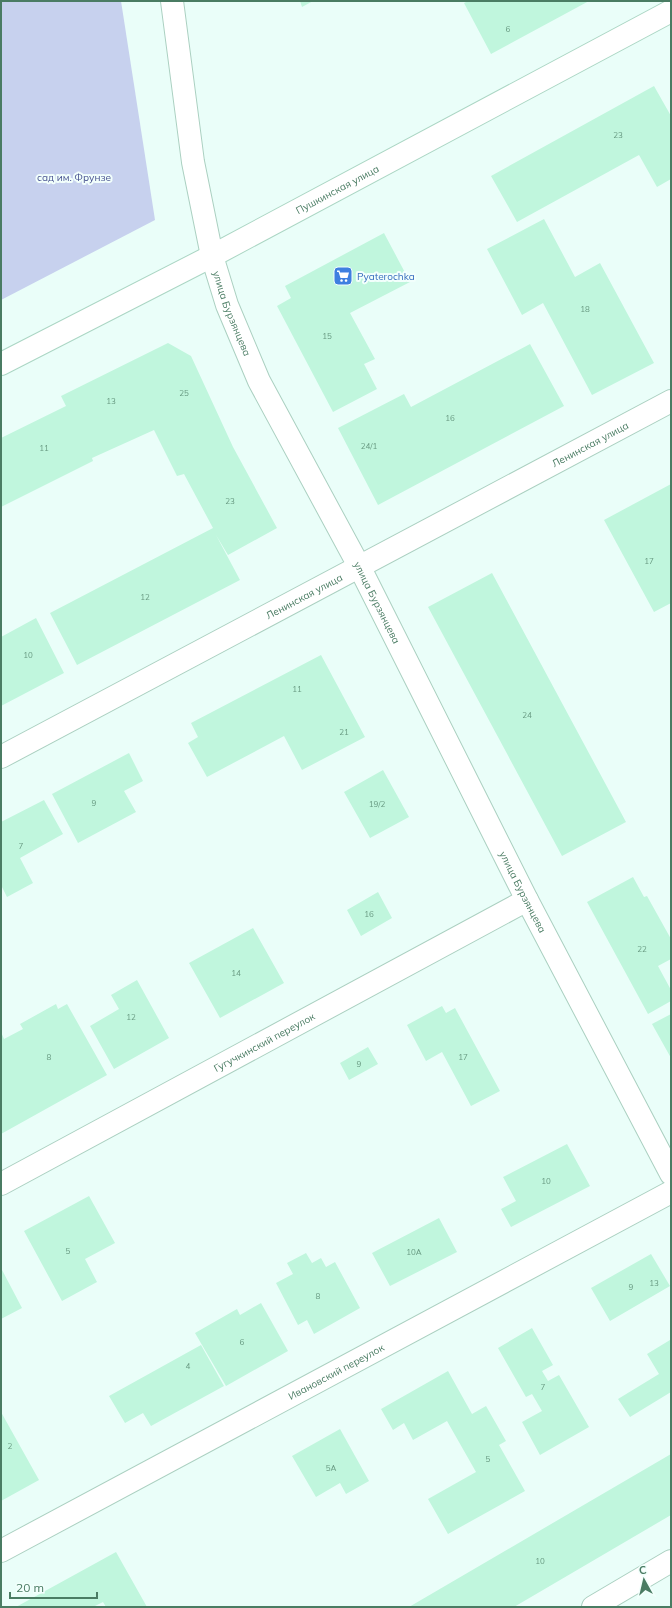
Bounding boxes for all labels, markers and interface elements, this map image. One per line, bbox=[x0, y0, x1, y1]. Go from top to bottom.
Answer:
house number: 6 bbox=[506, 24, 511, 34]
house number: 23 bbox=[613, 130, 623, 140]
street label: Пушкинская улица bbox=[293, 162, 381, 217]
park label: сад им. Фрунзе bbox=[37, 171, 112, 184]
supermarket icon: Pyaterochka bbox=[332, 265, 354, 287]
street label: улица Бурзянцева bbox=[210, 269, 254, 358]
place label: Pyaterochka bbox=[357, 270, 415, 283]
house number: 18 bbox=[580, 304, 590, 314]
house number: 15 bbox=[322, 331, 332, 341]
house number: 25 bbox=[179, 388, 189, 398]
house number: 13 bbox=[106, 396, 116, 406]
house number: 16 bbox=[445, 413, 455, 423]
street label: Ленинская улица bbox=[549, 418, 631, 470]
house number: 24/1 bbox=[361, 441, 378, 451]
house number: 11 bbox=[39, 443, 49, 453]
house number: 23 bbox=[225, 496, 235, 506]
house number: 17 bbox=[644, 556, 654, 566]
street label: улица Бурзянцева bbox=[351, 559, 403, 646]
street label: Ленинская улица bbox=[263, 570, 344, 622]
house number: 12 bbox=[140, 592, 150, 602]
house number: 10 bbox=[23, 650, 33, 660]
house number: 11 bbox=[292, 684, 302, 694]
house number: 24 bbox=[522, 710, 532, 720]
house number: 21 bbox=[339, 727, 349, 737]
house number: 9 bbox=[92, 798, 97, 808]
house number: 19/2 bbox=[369, 799, 386, 809]
house number: 7 bbox=[19, 841, 24, 851]
street label: улица Бурзянцева bbox=[497, 849, 549, 935]
house number: 16 bbox=[364, 909, 374, 919]
house number: 22 bbox=[637, 944, 647, 954]
house number: 14 bbox=[231, 968, 241, 978]
street label: Гугучкинский переулок bbox=[211, 1009, 318, 1075]
house number: 12 bbox=[126, 1012, 136, 1022]
house number: 8 bbox=[47, 1052, 52, 1062]
house number: 17 bbox=[458, 1052, 468, 1062]
house number: 9 bbox=[357, 1059, 362, 1069]
house number: 10 bbox=[541, 1176, 551, 1186]
house number: 5 bbox=[66, 1246, 71, 1256]
house number: 10А bbox=[406, 1247, 422, 1257]
house number: 13 bbox=[649, 1278, 659, 1288]
house number: 9 bbox=[629, 1282, 634, 1292]
house number: 8 bbox=[316, 1291, 321, 1301]
house number: 6 bbox=[240, 1337, 245, 1347]
street label: Ивановский переулок bbox=[286, 1340, 387, 1402]
house number: 4 bbox=[186, 1361, 191, 1371]
house number: 7 bbox=[541, 1382, 546, 1392]
house number: 2 bbox=[8, 1441, 13, 1451]
house number: 5 bbox=[486, 1454, 491, 1464]
house number: 5А bbox=[326, 1463, 336, 1473]
house number: 10 bbox=[535, 1556, 545, 1566]
north arrow bbox=[624, 1560, 664, 1600]
text: С bbox=[638, 1563, 648, 1578]
scale bar bbox=[10, 1574, 97, 1600]
text: 20 m bbox=[16, 1580, 44, 1595]

